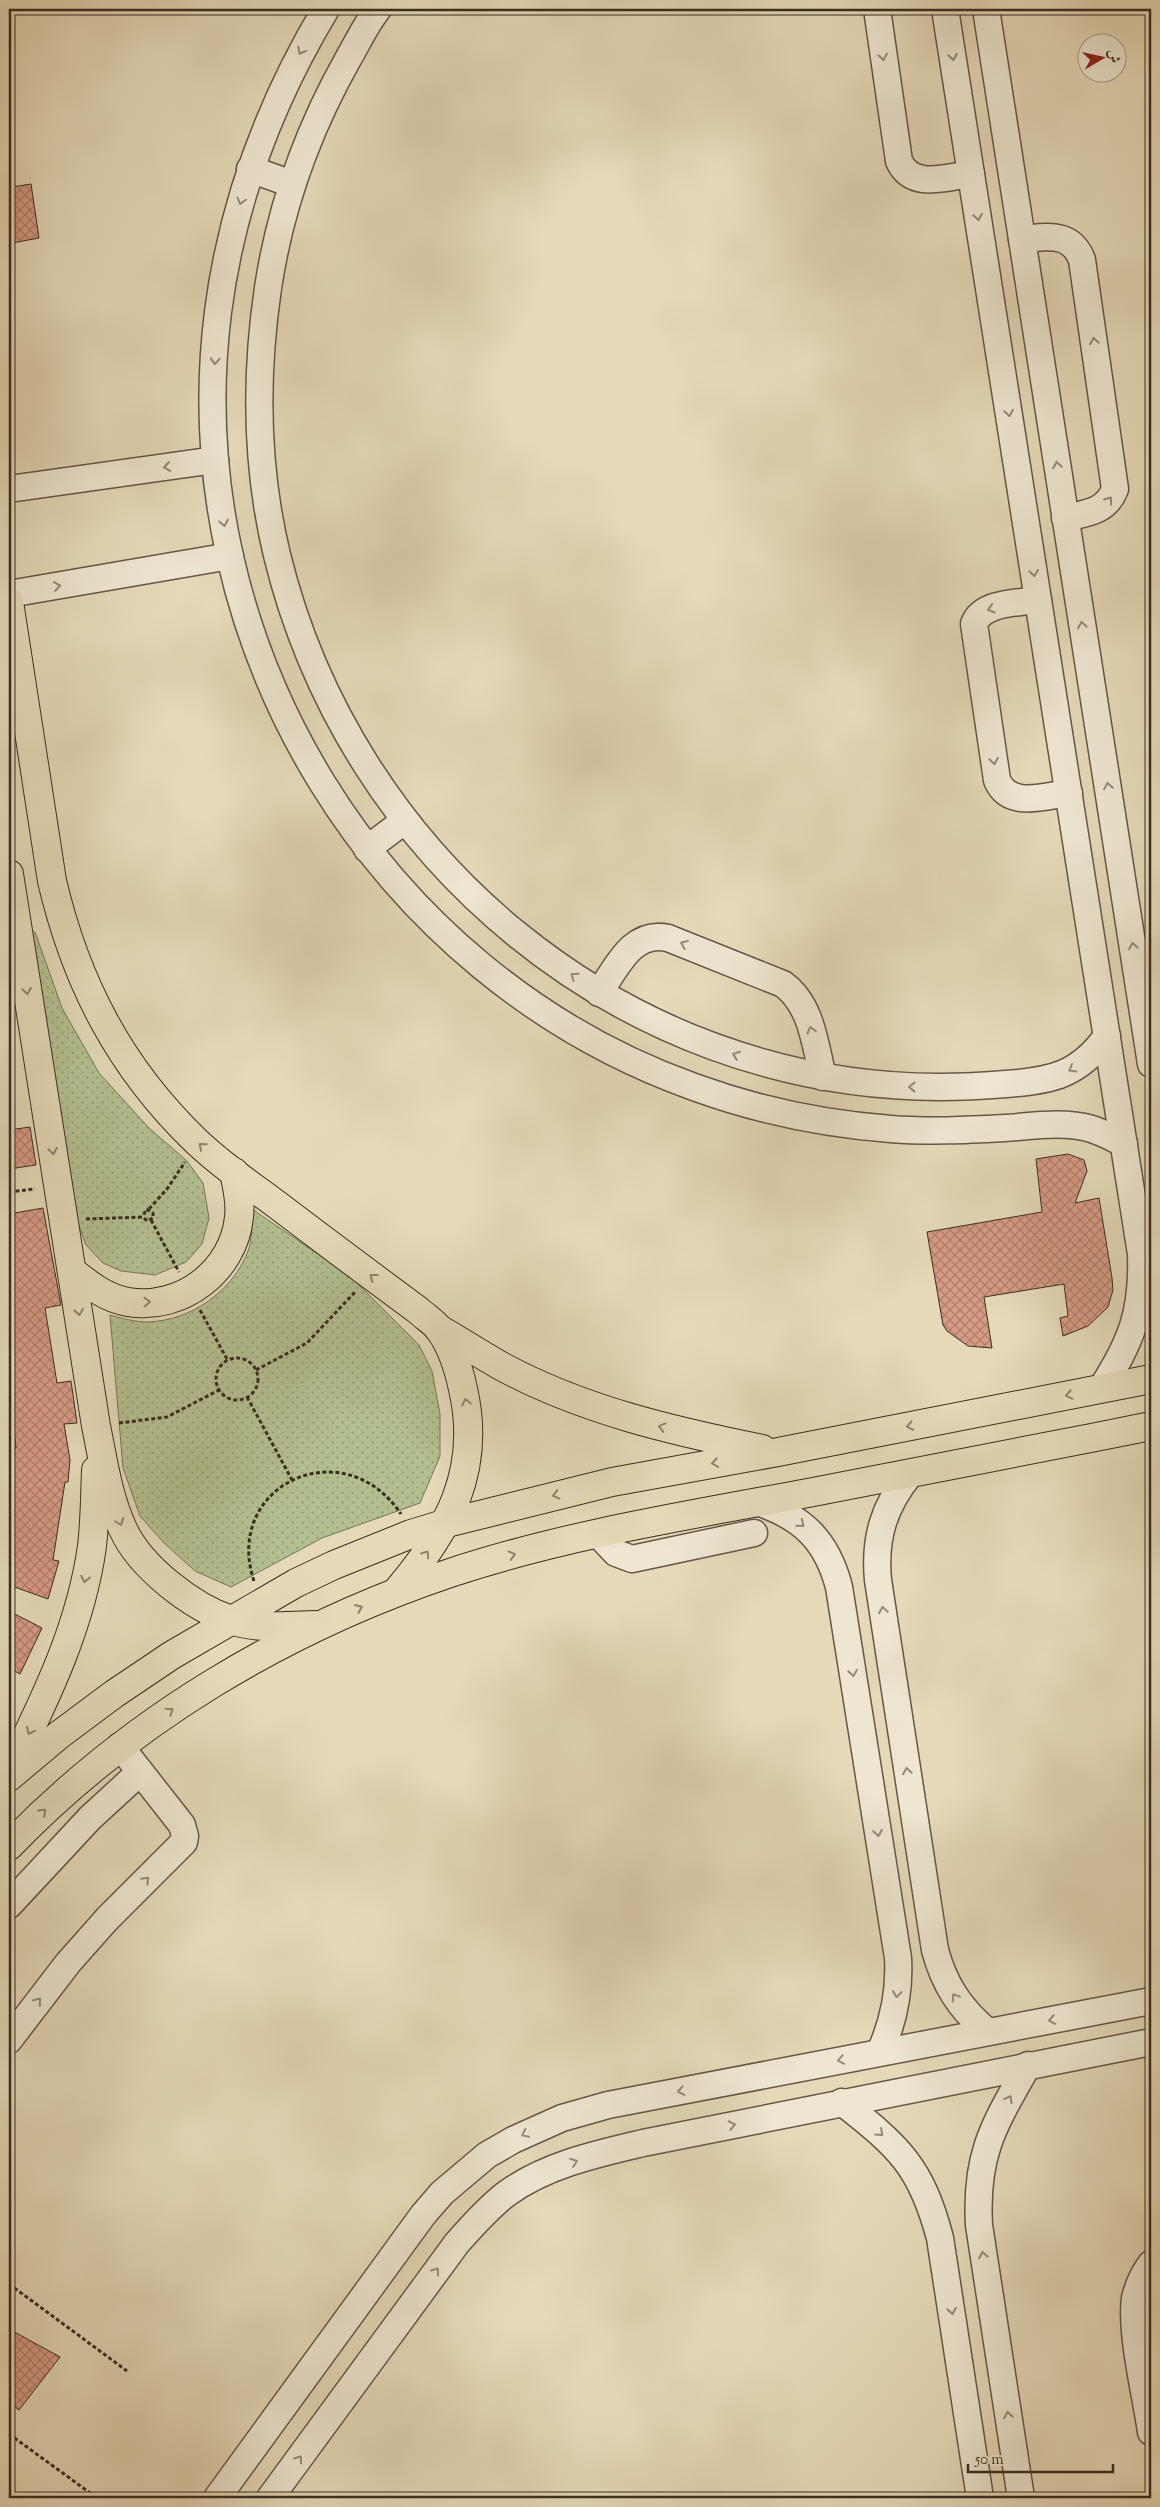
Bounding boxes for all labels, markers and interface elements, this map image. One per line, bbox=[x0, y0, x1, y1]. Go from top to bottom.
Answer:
north arrow bbox=[1078, 32, 1128, 82]
one-way arrow bbox=[298, 45, 308, 54]
text: ش bbox=[1102, 48, 1124, 65]
one-way arrow bbox=[878, 53, 888, 61]
one-way arrow bbox=[947, 53, 958, 61]
one-way arrow bbox=[236, 197, 247, 206]
one-way arrow bbox=[972, 214, 983, 222]
one-way arrow bbox=[1090, 337, 1100, 345]
one-way arrow bbox=[209, 357, 220, 365]
one-way arrow bbox=[1003, 408, 1013, 417]
one-way arrow bbox=[163, 461, 171, 472]
one-way arrow bbox=[1053, 461, 1063, 469]
one-way arrow bbox=[1103, 496, 1112, 506]
one-way arrow bbox=[218, 518, 228, 527]
one-way arrow bbox=[1029, 569, 1039, 577]
one-way arrow bbox=[52, 581, 61, 591]
one-way arrow bbox=[986, 603, 995, 614]
one-way arrow bbox=[1078, 621, 1088, 630]
one-way arrow bbox=[989, 756, 999, 765]
one-way arrow bbox=[1103, 782, 1113, 790]
one-way arrow bbox=[680, 940, 689, 950]
one-way arrow bbox=[1128, 942, 1138, 951]
one-way arrow bbox=[571, 973, 580, 983]
one-way arrow bbox=[22, 987, 32, 995]
one-way arrow bbox=[806, 1026, 817, 1035]
one-way arrow bbox=[732, 1051, 741, 1061]
one-way arrow bbox=[1068, 1063, 1077, 1073]
one-way arrow bbox=[908, 1082, 916, 1092]
one-way arrow bbox=[199, 1143, 208, 1152]
one-way arrow bbox=[47, 1147, 57, 1156]
one-way arrow bbox=[369, 1274, 379, 1283]
one-way arrow bbox=[143, 1297, 151, 1308]
one-way arrow bbox=[73, 1307, 83, 1316]
one-way arrow bbox=[1065, 1390, 1073, 1400]
one-way arrow bbox=[461, 1397, 472, 1406]
one-way arrow bbox=[905, 1421, 914, 1431]
one-way arrow bbox=[658, 1422, 667, 1433]
one-way arrow bbox=[711, 1457, 720, 1467]
one-way arrow bbox=[553, 1490, 561, 1500]
one-way arrow bbox=[114, 1518, 124, 1526]
one-way arrow bbox=[795, 1518, 804, 1527]
one-way arrow bbox=[420, 1550, 429, 1560]
one-way arrow bbox=[508, 1550, 516, 1561]
one-way arrow bbox=[81, 1574, 91, 1583]
one-way arrow bbox=[354, 1604, 363, 1614]
one-way arrow bbox=[878, 1606, 889, 1614]
one-way arrow bbox=[847, 1668, 857, 1677]
one-way arrow bbox=[165, 1707, 174, 1717]
one-way arrow bbox=[26, 1726, 36, 1735]
one-way arrow bbox=[903, 1766, 913, 1775]
one-way arrow bbox=[38, 1809, 47, 1818]
one-way arrow bbox=[872, 1830, 883, 1838]
one-way arrow bbox=[140, 1876, 149, 1885]
one-way arrow bbox=[892, 1990, 903, 1998]
one-way arrow bbox=[951, 1993, 961, 2002]
one-way arrow bbox=[32, 1998, 40, 2007]
one-way arrow bbox=[1047, 2014, 1056, 2025]
one-way arrow bbox=[836, 2054, 845, 2065]
one-way arrow bbox=[677, 2085, 685, 2095]
one-way arrow bbox=[1003, 2095, 1013, 2104]
one-way arrow bbox=[728, 2120, 737, 2131]
one-way arrow bbox=[521, 2127, 530, 2138]
one-way arrow bbox=[875, 2127, 884, 2136]
one-way arrow bbox=[569, 2158, 578, 2168]
one-way arrow bbox=[978, 2251, 989, 2259]
one-way arrow bbox=[431, 2268, 439, 2277]
one-way arrow bbox=[946, 2307, 956, 2315]
one-way arrow bbox=[1003, 2411, 1013, 2420]
scale bar bbox=[968, 2442, 1112, 2474]
text: 50 m bbox=[974, 2450, 1004, 2471]
one-way arrow bbox=[293, 2455, 302, 2465]

